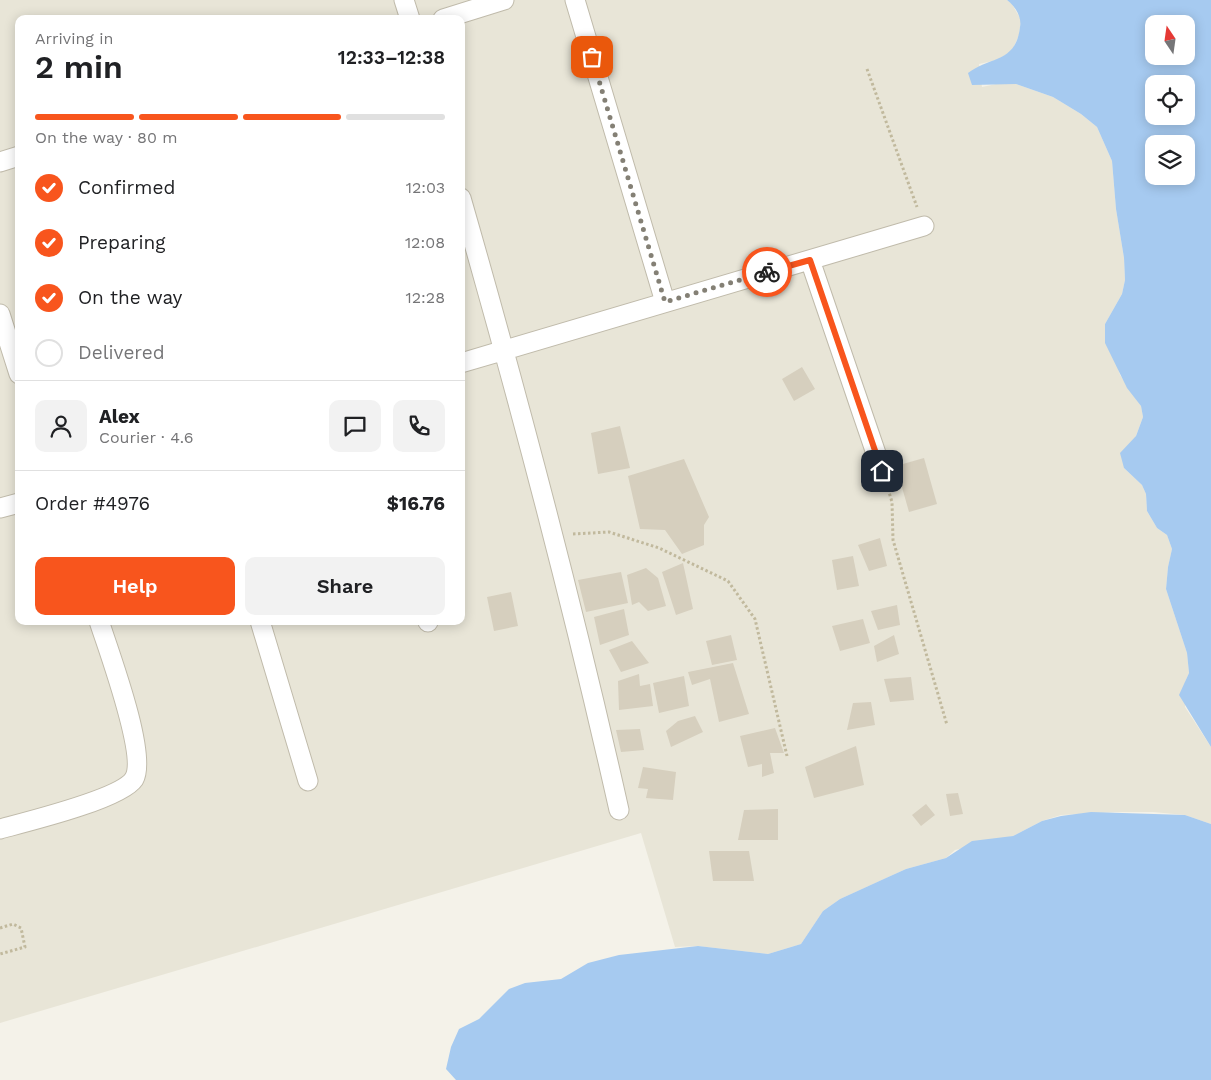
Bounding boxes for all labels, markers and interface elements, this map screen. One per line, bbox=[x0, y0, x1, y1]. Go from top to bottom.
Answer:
north arrow bbox=[1145, 15, 1195, 65]
map controls bbox=[1145, 15, 1195, 185]
text: Arriving in bbox=[35, 29, 113, 48]
pin bbox=[571, 36, 613, 78]
icon: bag bbox=[578, 43, 606, 71]
text: 12:33–12:38 bbox=[338, 46, 445, 69]
text: 2 min bbox=[35, 48, 123, 86]
button: locate bbox=[1145, 75, 1195, 125]
text: On the way · 80 m bbox=[35, 128, 178, 147]
button: layers bbox=[1145, 135, 1195, 185]
icon: check bbox=[35, 174, 63, 202]
text: Confirmed bbox=[78, 176, 175, 199]
text: 12:03 bbox=[406, 178, 445, 197]
icon: check bbox=[35, 229, 63, 257]
text: Preparing bbox=[78, 231, 165, 254]
text: 12:08 bbox=[405, 233, 445, 252]
courier bbox=[742, 247, 792, 297]
icon: bike bbox=[753, 258, 781, 286]
icon: check bbox=[35, 284, 63, 312]
text: On the way bbox=[78, 286, 182, 309]
text: 12:28 bbox=[406, 288, 445, 307]
text: Delivered bbox=[78, 341, 165, 364]
button: person bbox=[35, 400, 87, 452]
button: chat bbox=[329, 400, 381, 452]
button: phone bbox=[393, 400, 445, 452]
text: Alex bbox=[99, 405, 140, 428]
text: Courier · 4.6 bbox=[99, 428, 194, 447]
pin bbox=[861, 450, 903, 492]
icon: home bbox=[868, 457, 896, 485]
text: Order #4976 bbox=[35, 492, 150, 515]
text: $16.76 bbox=[387, 492, 445, 515]
button: Help bbox=[35, 557, 235, 615]
button: Share bbox=[245, 557, 445, 615]

